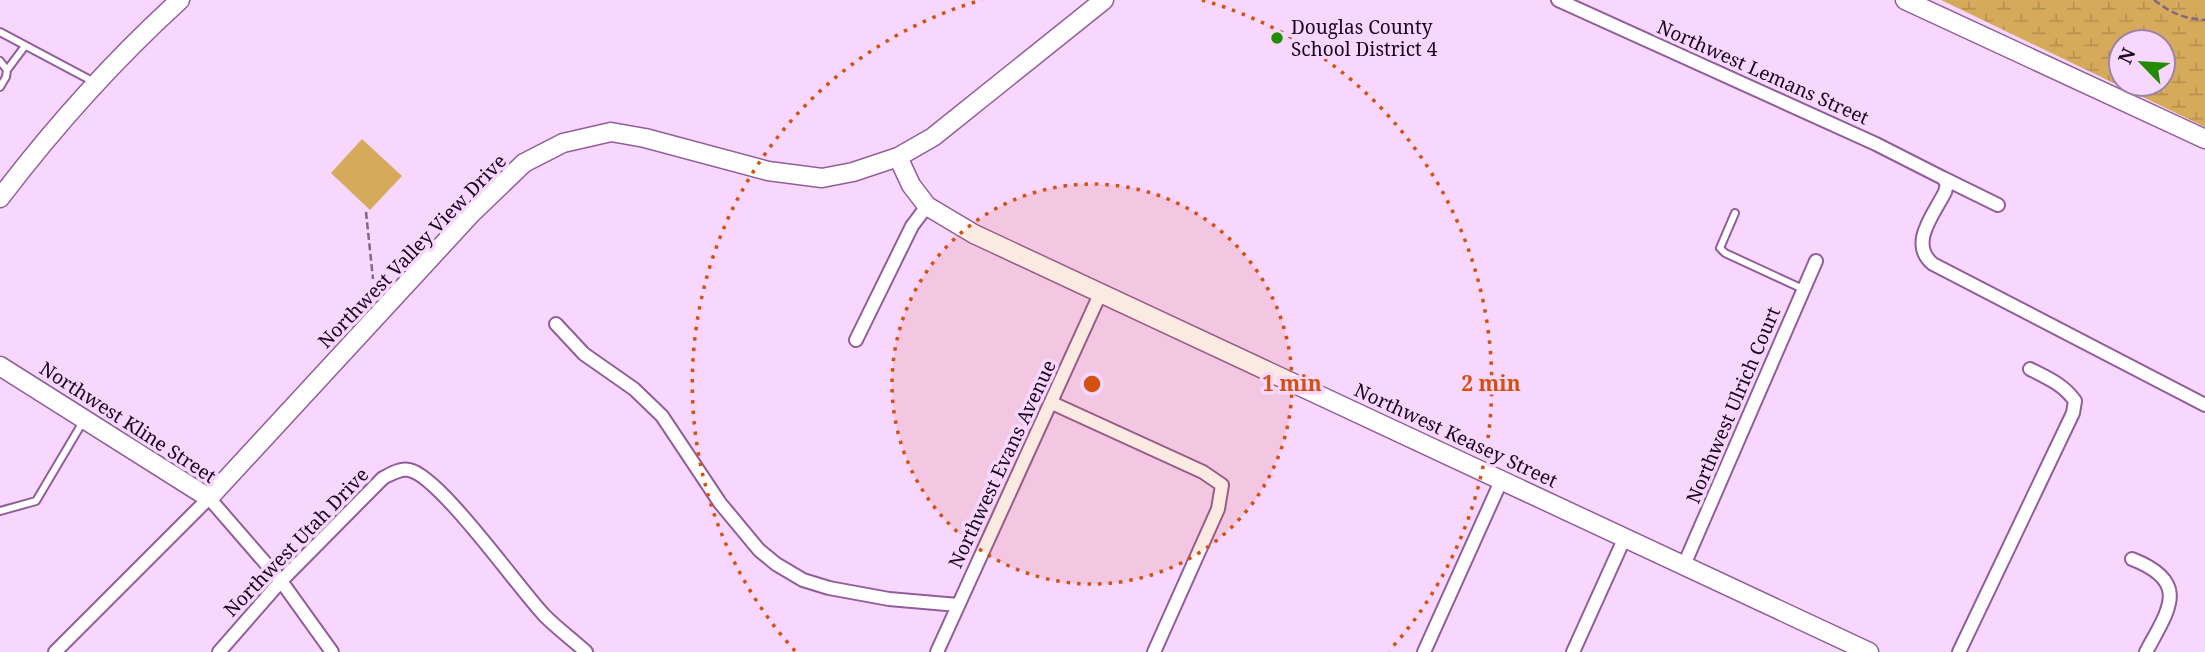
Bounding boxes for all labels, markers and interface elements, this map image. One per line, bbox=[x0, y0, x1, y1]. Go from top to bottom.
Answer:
street label: Northwest Lemans Street bbox=[1653, 13, 1873, 131]
place label: Douglas County School District 4 bbox=[1291, 14, 1438, 62]
north arrow bbox=[2107, 28, 2177, 98]
marker: Douglas County School District 4 bbox=[1269, 30, 1285, 46]
text: N bbox=[2112, 44, 2142, 68]
street label: Northwest Valley View Drive bbox=[312, 148, 512, 354]
street label: Northwest Ulrich Court bbox=[1680, 302, 1786, 507]
street label: Northwest Kline Street bbox=[35, 355, 222, 489]
street label: Northwest Evans Avenue bbox=[942, 356, 1062, 572]
text: 1 min bbox=[1262, 369, 1322, 397]
text: 2 min bbox=[1461, 369, 1521, 397]
centre of rings bbox=[1080, 372, 1104, 396]
street label: Northwest Keasey Street bbox=[1350, 376, 1562, 494]
street label: Northwest Utah Drive bbox=[218, 462, 374, 622]

